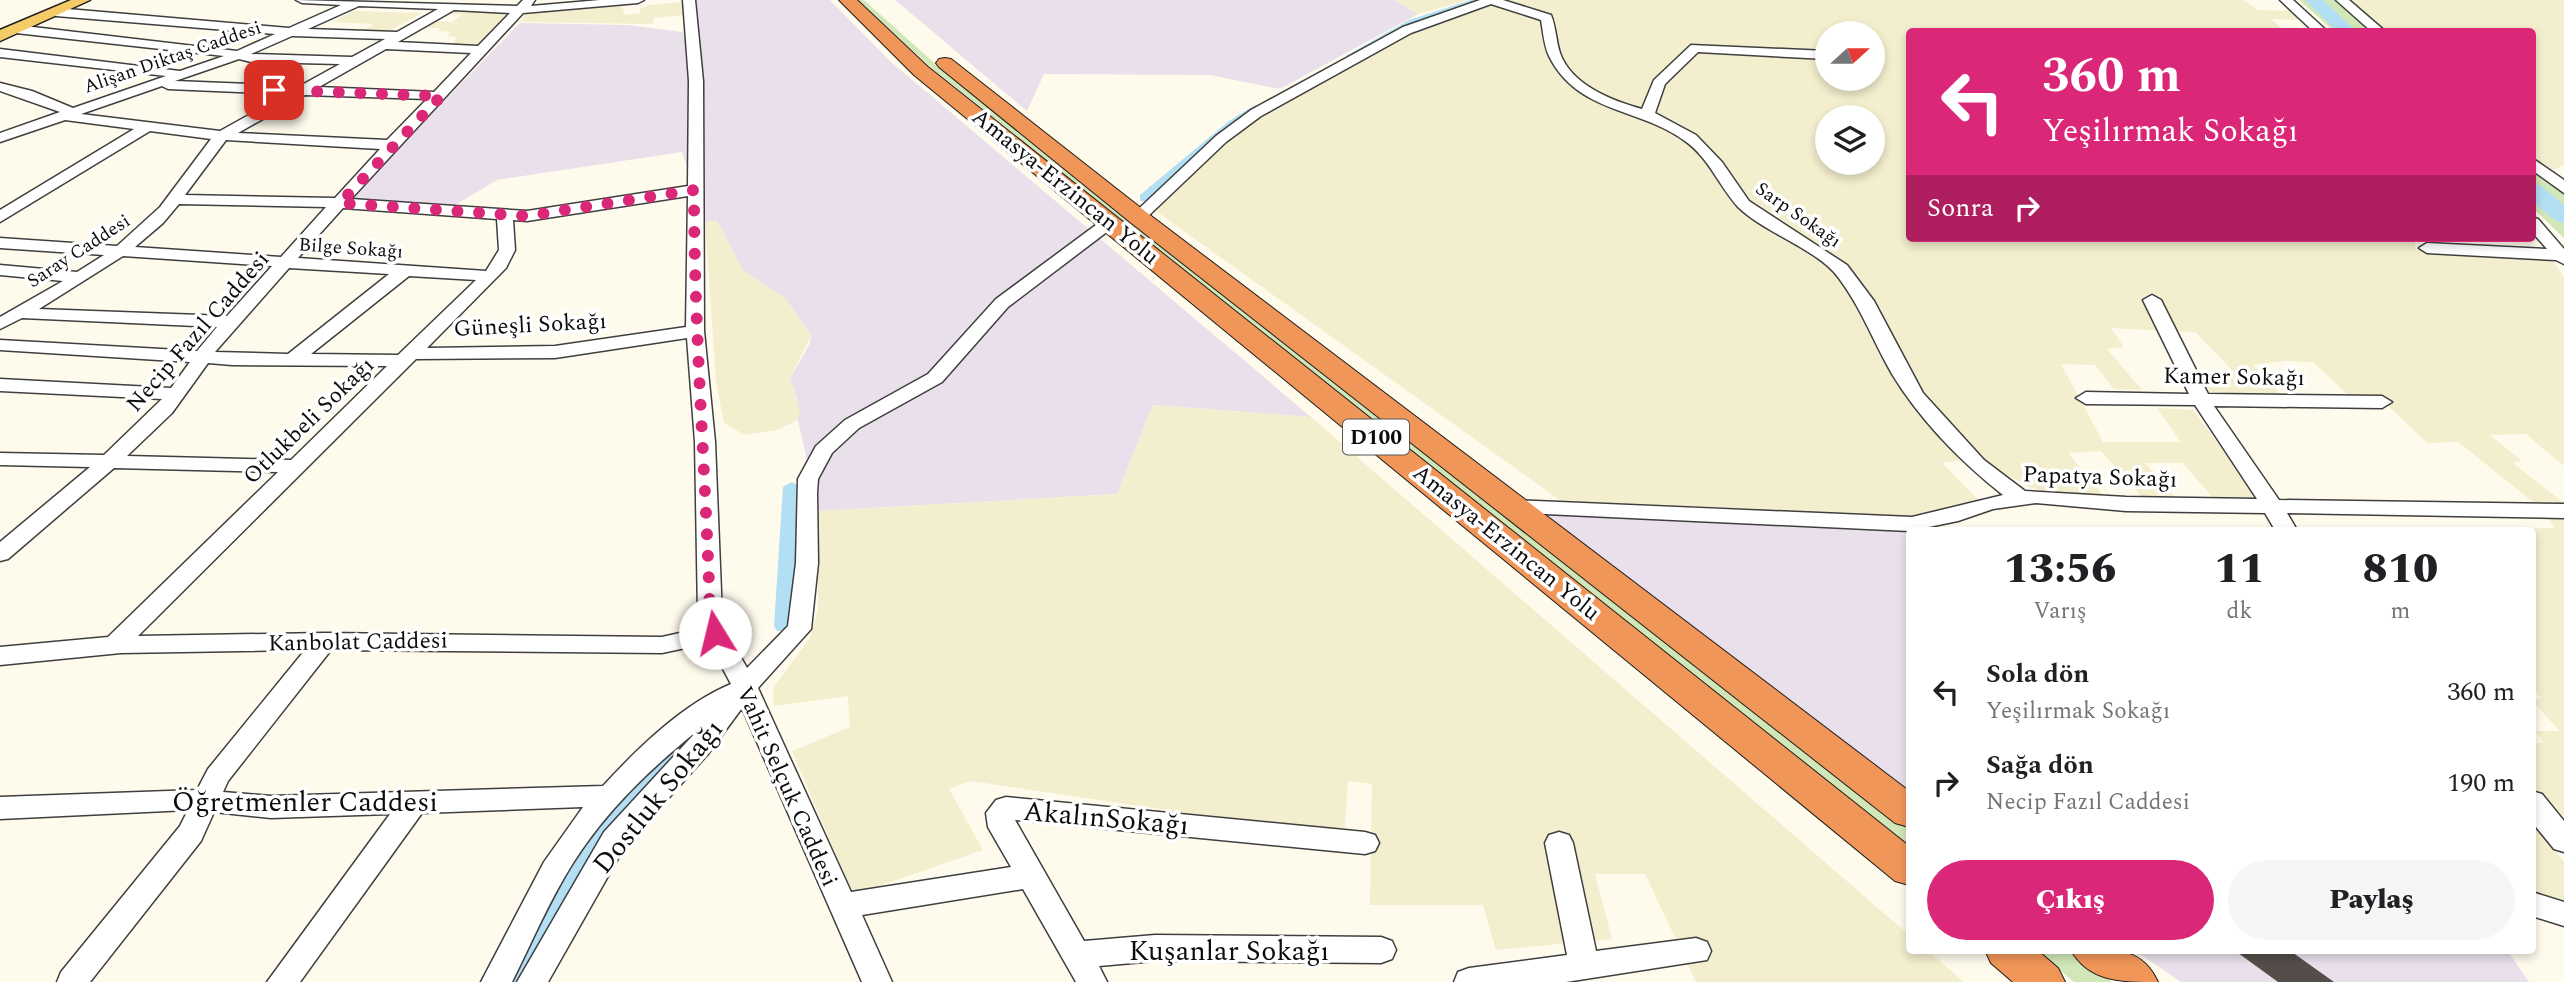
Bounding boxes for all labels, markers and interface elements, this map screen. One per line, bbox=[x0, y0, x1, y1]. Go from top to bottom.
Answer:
street label: Alişan Diktaş Caddesi bbox=[80, 13, 265, 101]
north arrow bbox=[1815, 21, 1885, 91]
map controls bbox=[1815, 21, 1885, 175]
text: 360 m bbox=[2042, 39, 2181, 114]
icon: left bbox=[1927, 56, 2018, 147]
pin bbox=[244, 60, 304, 120]
icon: arrive bbox=[255, 71, 293, 109]
street label: Amasya-Erzincan Yolu bbox=[964, 100, 1167, 274]
button: layers bbox=[1815, 105, 1885, 175]
text: Yeşilırmak Sokağı bbox=[2042, 107, 2298, 156]
street label: Sarp Sokağı bbox=[1749, 175, 1847, 256]
text: Sonra bbox=[1927, 188, 1994, 228]
icon: right bbox=[2008, 189, 2046, 227]
street label: Saray Caddesi bbox=[21, 207, 136, 296]
street label: Bilge Sokağı bbox=[298, 230, 404, 267]
street label: Necip Fazıl Caddesi bbox=[118, 244, 278, 420]
street label: Güneşli Sokağı bbox=[453, 304, 607, 347]
street label: Otlukbeli Sokağı bbox=[235, 349, 383, 493]
street label: Kamer Sokağı bbox=[2163, 359, 2305, 396]
road number: D100 bbox=[1343, 420, 1409, 454]
street label: Amasya-Erzincan Yolu bbox=[1405, 456, 1608, 630]
street label: Papatya Sokağı bbox=[2022, 457, 2178, 498]
text: 13:56 bbox=[2004, 538, 2116, 601]
text: 11 bbox=[2214, 538, 2265, 601]
text: 810 bbox=[2363, 538, 2438, 601]
text: Varış bbox=[2033, 594, 2087, 629]
text: dk bbox=[2227, 594, 2252, 629]
text: m bbox=[2390, 594, 2410, 629]
position arrow bbox=[678, 596, 752, 670]
street label: Kanbolat Caddesi bbox=[268, 623, 448, 662]
text: Sola dön bbox=[1986, 654, 2089, 694]
text: 360 m bbox=[2447, 672, 2515, 712]
icon: left bbox=[1927, 673, 1965, 711]
street label: Vahit Selçuk Caddesi bbox=[727, 681, 847, 893]
text: Yeşilırmak Sokağı bbox=[1986, 694, 2170, 729]
street label: Dostluk Sokağı bbox=[582, 710, 734, 884]
text: Sağa dön bbox=[1986, 745, 2094, 785]
text: 190 m bbox=[2447, 763, 2515, 803]
icon: right bbox=[1927, 764, 1965, 802]
street label: Öğretmenler Caddesi bbox=[172, 781, 438, 824]
text: Necip Fazıl Caddesi bbox=[1986, 785, 2190, 820]
street label: AkalınSokağı bbox=[1021, 790, 1190, 847]
button: Çıkış bbox=[1927, 860, 2214, 940]
button: Paylaş bbox=[2228, 860, 2515, 940]
street label: Kuşanlar Sokağı bbox=[1129, 930, 1329, 973]

